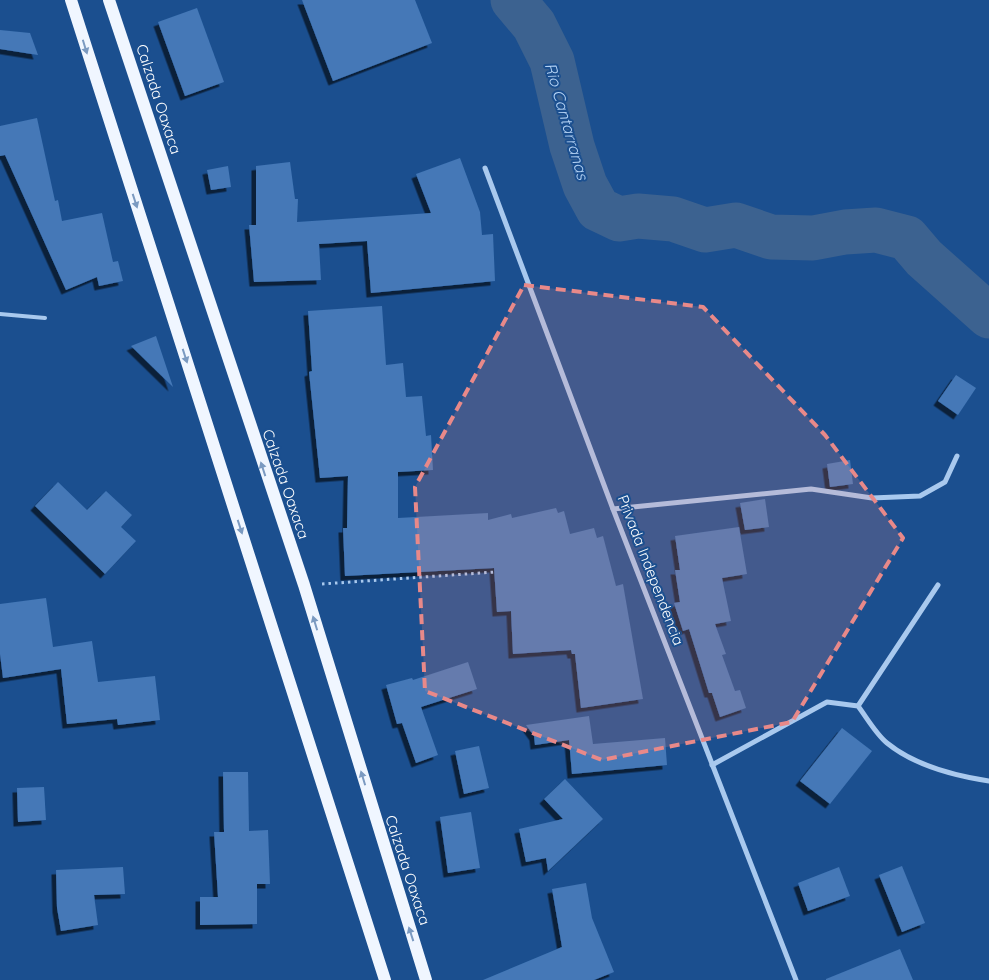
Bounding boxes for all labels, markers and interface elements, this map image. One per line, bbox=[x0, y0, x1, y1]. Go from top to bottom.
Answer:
one-way arrow bbox=[82, 39, 90, 54]
street label: Calzada Oaxaca bbox=[132, 42, 186, 156]
water label: Rio Cantarranas bbox=[541, 60, 594, 183]
one-way arrow bbox=[132, 194, 139, 209]
one-way arrow bbox=[181, 349, 189, 364]
street label: Calzada Oaxaca bbox=[258, 427, 314, 541]
one-way arrow bbox=[259, 461, 267, 476]
street label: Privada Independencia bbox=[614, 492, 688, 648]
one-way arrow bbox=[237, 520, 244, 535]
one-way arrow bbox=[311, 615, 319, 630]
one-way arrow bbox=[358, 771, 366, 786]
street label: Calzada Oaxaca bbox=[381, 813, 435, 927]
one-way arrow bbox=[407, 926, 415, 941]

